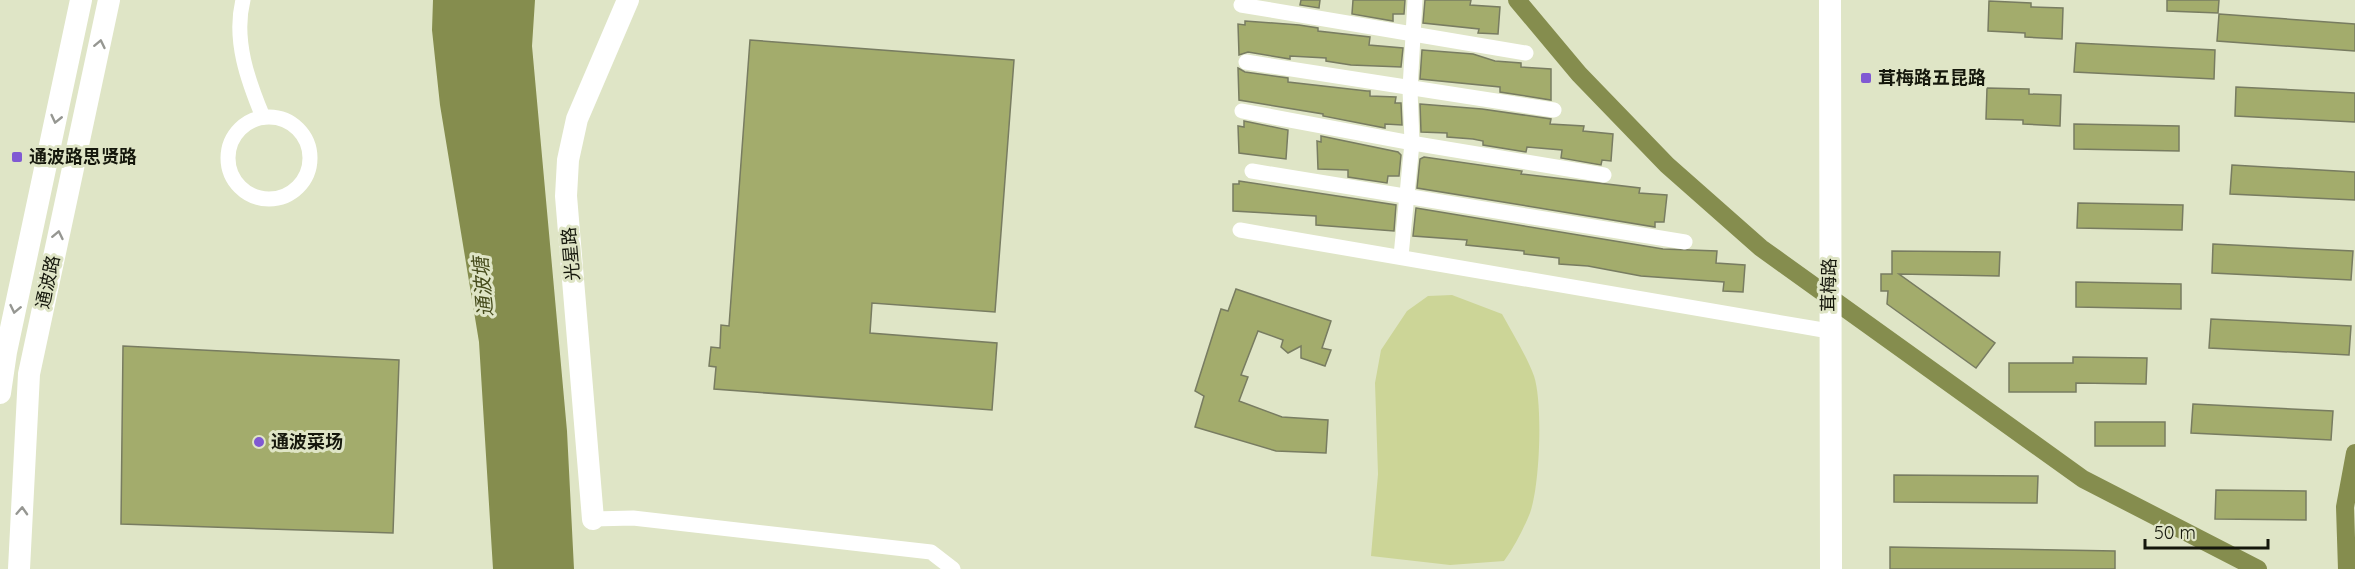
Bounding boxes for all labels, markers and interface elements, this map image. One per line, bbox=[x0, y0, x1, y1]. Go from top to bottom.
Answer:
one-way arrow bbox=[93, 40, 106, 50]
place label: 茸梅路五昆路 bbox=[1878, 66, 1986, 89]
marker: 茸梅路五昆路 bbox=[1859, 71, 1873, 85]
one-way arrow bbox=[50, 114, 63, 124]
place label: 通波路思贤路 bbox=[29, 145, 137, 168]
marker: 通波路思贤路 bbox=[10, 150, 24, 164]
street label: 光星路 bbox=[557, 226, 584, 282]
one-way arrow bbox=[51, 230, 64, 240]
street label: 通波路 bbox=[31, 253, 64, 311]
water label: 通波塘 bbox=[467, 253, 498, 318]
street label: 茸梅路 bbox=[1817, 258, 1840, 312]
one-way arrow bbox=[9, 304, 22, 314]
place label: 通波菜场 bbox=[271, 430, 343, 453]
marker: 通波菜场 bbox=[252, 435, 266, 449]
one-way arrow bbox=[16, 506, 29, 515]
scale bar bbox=[2145, 512, 2268, 550]
text: 50 m bbox=[2154, 521, 2196, 544]

